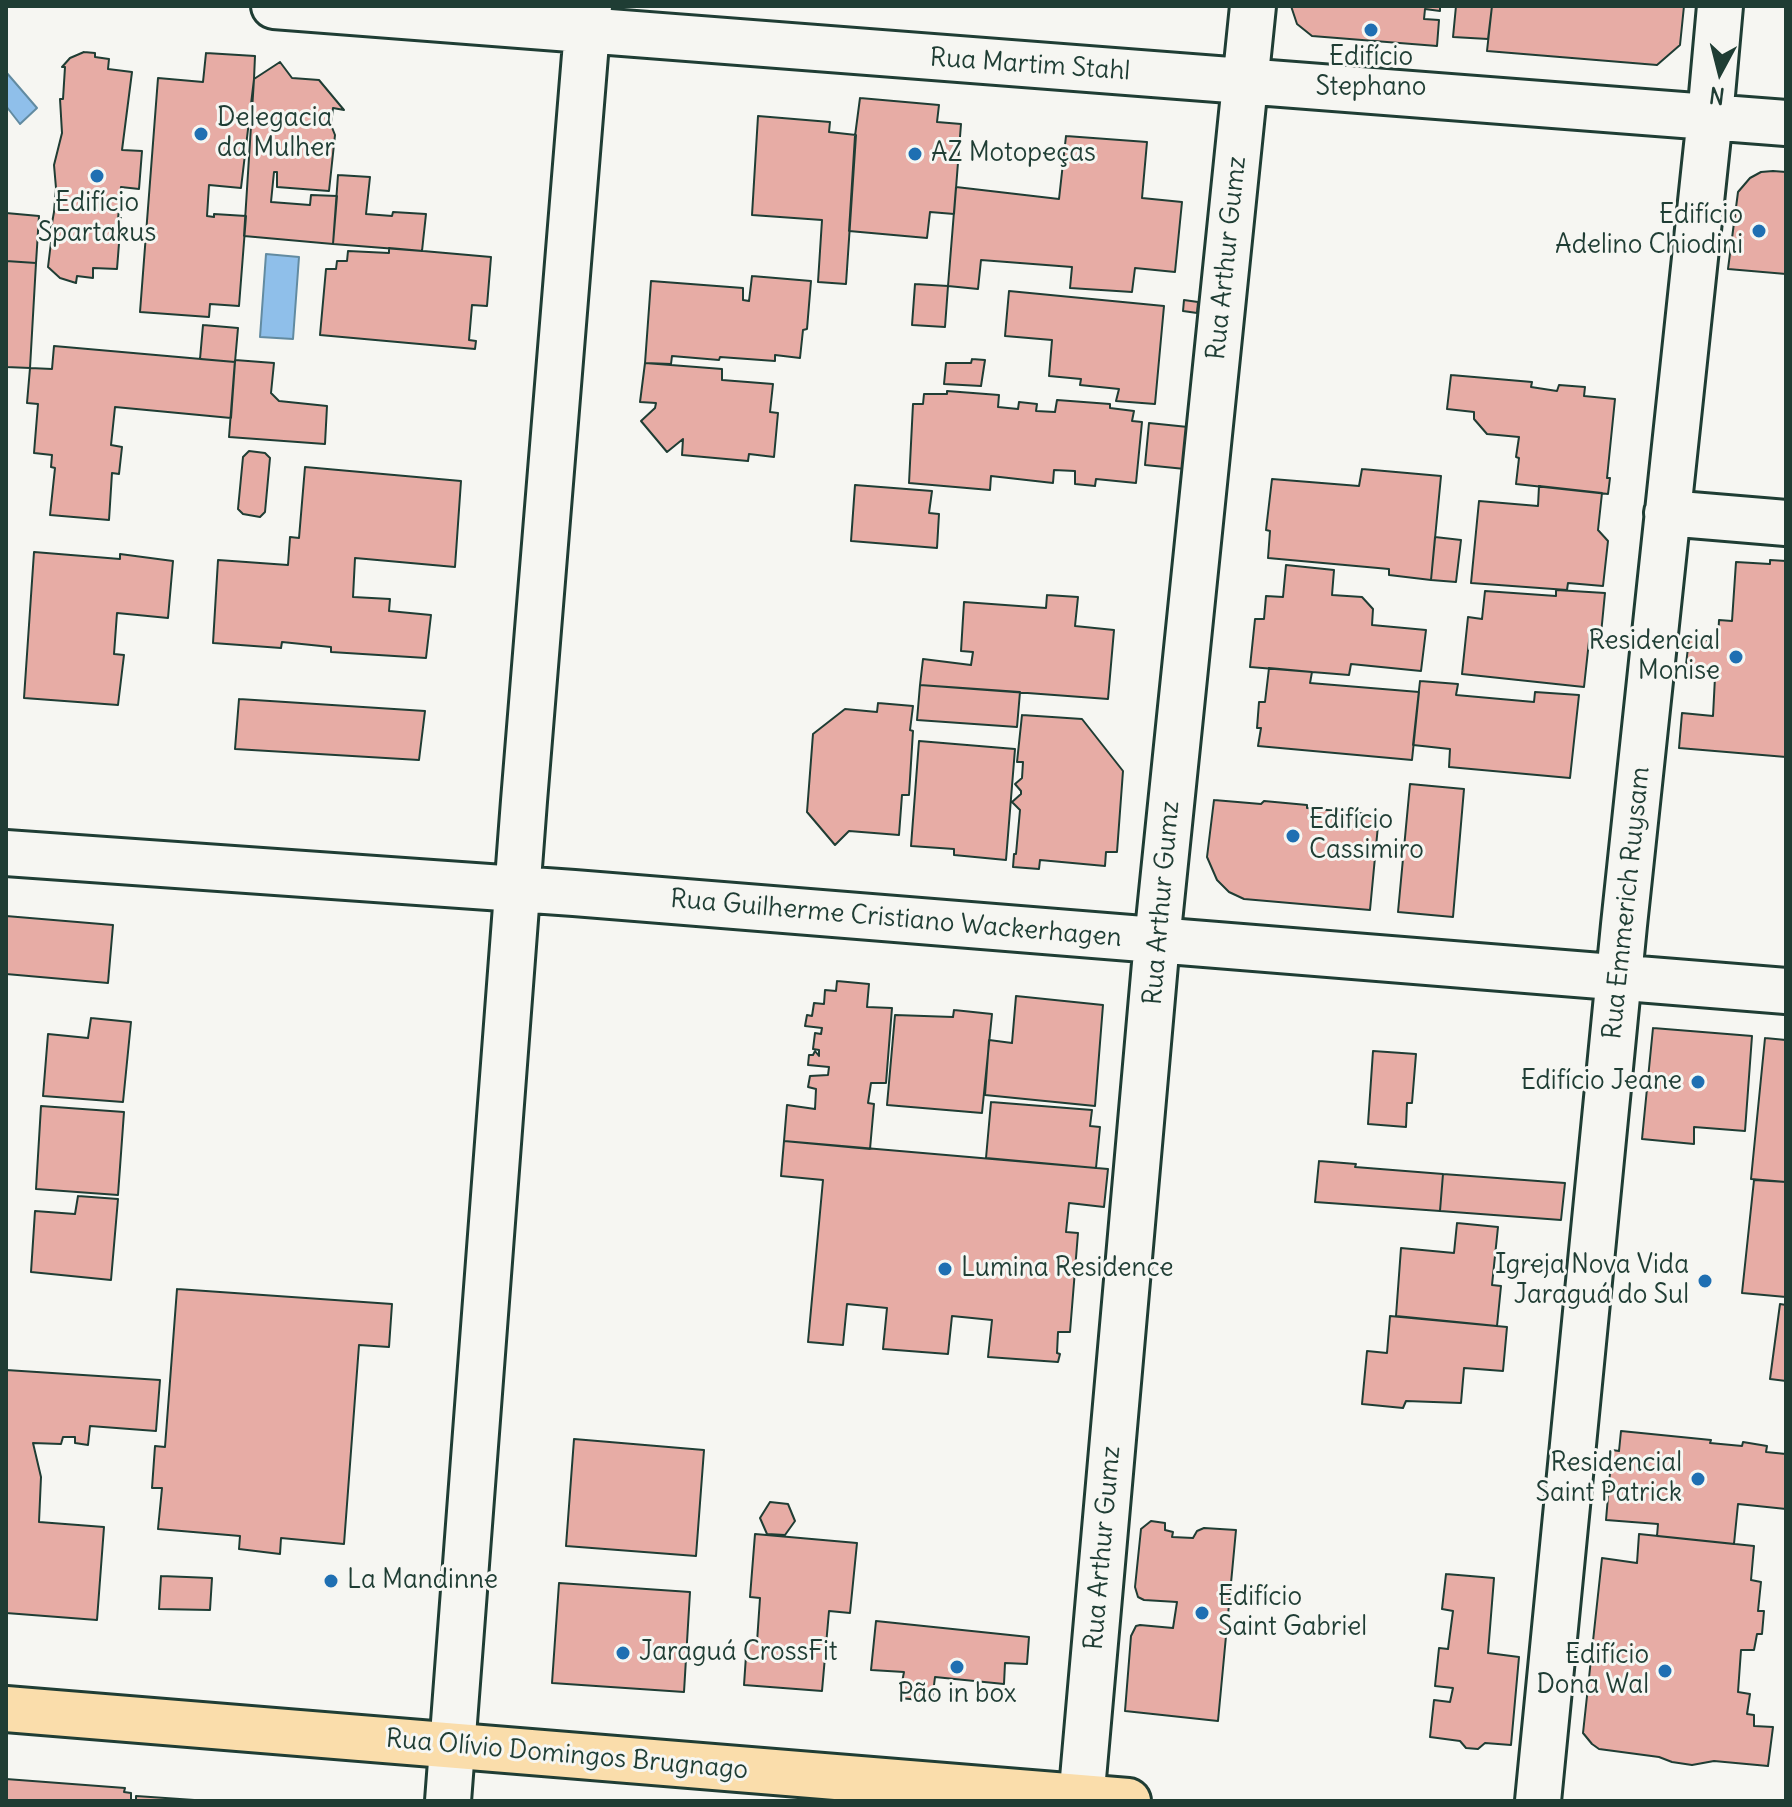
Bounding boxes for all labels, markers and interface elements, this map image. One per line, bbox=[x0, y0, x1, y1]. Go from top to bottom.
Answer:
marker: Edifício Stephano bbox=[1362, 21, 1380, 39]
north arrow bbox=[1680, 32, 1760, 112]
street label: Rua Martim Stahl bbox=[929, 42, 1131, 88]
place label: Edifício Stephano bbox=[1316, 42, 1426, 104]
text: N bbox=[1708, 81, 1726, 111]
place label: Delegacia da Mulher bbox=[217, 103, 335, 164]
marker: Delegacia da Mulher bbox=[192, 125, 210, 143]
place label: AZ Motopeças bbox=[931, 138, 1096, 170]
marker: AZ Motopeças bbox=[906, 145, 924, 163]
street label: Rua Arthur Gumz bbox=[1201, 155, 1253, 361]
marker: Edifício Spartakus bbox=[88, 167, 106, 185]
place label: Edifício Spartakus bbox=[38, 188, 156, 250]
place label: Edifício Adelino Chiodini bbox=[1555, 200, 1743, 262]
marker: Edifício Adelino Chiodini bbox=[1750, 222, 1768, 240]
place label: Residencial Monise bbox=[1588, 626, 1720, 688]
marker: Residencial Monise bbox=[1727, 648, 1745, 666]
street label: Rua Emmerich Ruysam bbox=[1597, 765, 1657, 1041]
street label: Rua Arthur Gumz bbox=[1138, 800, 1186, 1006]
place label: Edifício Cassimiro bbox=[1309, 805, 1424, 866]
marker: Edifício Cassimiro bbox=[1284, 827, 1302, 845]
street label: Rua Guilherme Cristiano Wackerhagen bbox=[669, 884, 1123, 954]
place label: Edifício Jeane bbox=[1521, 1066, 1682, 1098]
marker: Edifício Jeane bbox=[1689, 1073, 1707, 1091]
place label: Igreja Nova Vida Jaraguá do Sul bbox=[1495, 1250, 1689, 1312]
place label: Lumina Residence bbox=[961, 1253, 1173, 1285]
marker: Lumina Residence bbox=[936, 1260, 954, 1278]
marker: Igreja Nova Vida Jaraguá do Sul bbox=[1696, 1272, 1714, 1290]
street label: Rua Arthur Gumz bbox=[1079, 1445, 1127, 1651]
place label: Residencial Saint Patrick bbox=[1536, 1448, 1682, 1510]
marker: Residencial Saint Patrick bbox=[1689, 1470, 1707, 1488]
place label: La Mandinne bbox=[347, 1565, 498, 1597]
marker: La Mandinne bbox=[322, 1572, 340, 1590]
place label: Edifício Saint Gabriel bbox=[1218, 1582, 1367, 1644]
marker: Edifício Saint Gabriel bbox=[1193, 1604, 1211, 1622]
place label: Jaraguá CrossFit bbox=[639, 1637, 838, 1669]
place label: Edifício Dona Wal bbox=[1536, 1640, 1649, 1702]
marker: Jaraguá CrossFit bbox=[614, 1644, 632, 1662]
marker: Pão in box bbox=[948, 1658, 966, 1676]
marker: Edifício Dona Wal bbox=[1656, 1662, 1674, 1680]
place label: Pão in box bbox=[898, 1679, 1016, 1711]
street label: Rua Olívio Domingos Brugnago bbox=[385, 1724, 749, 1786]

